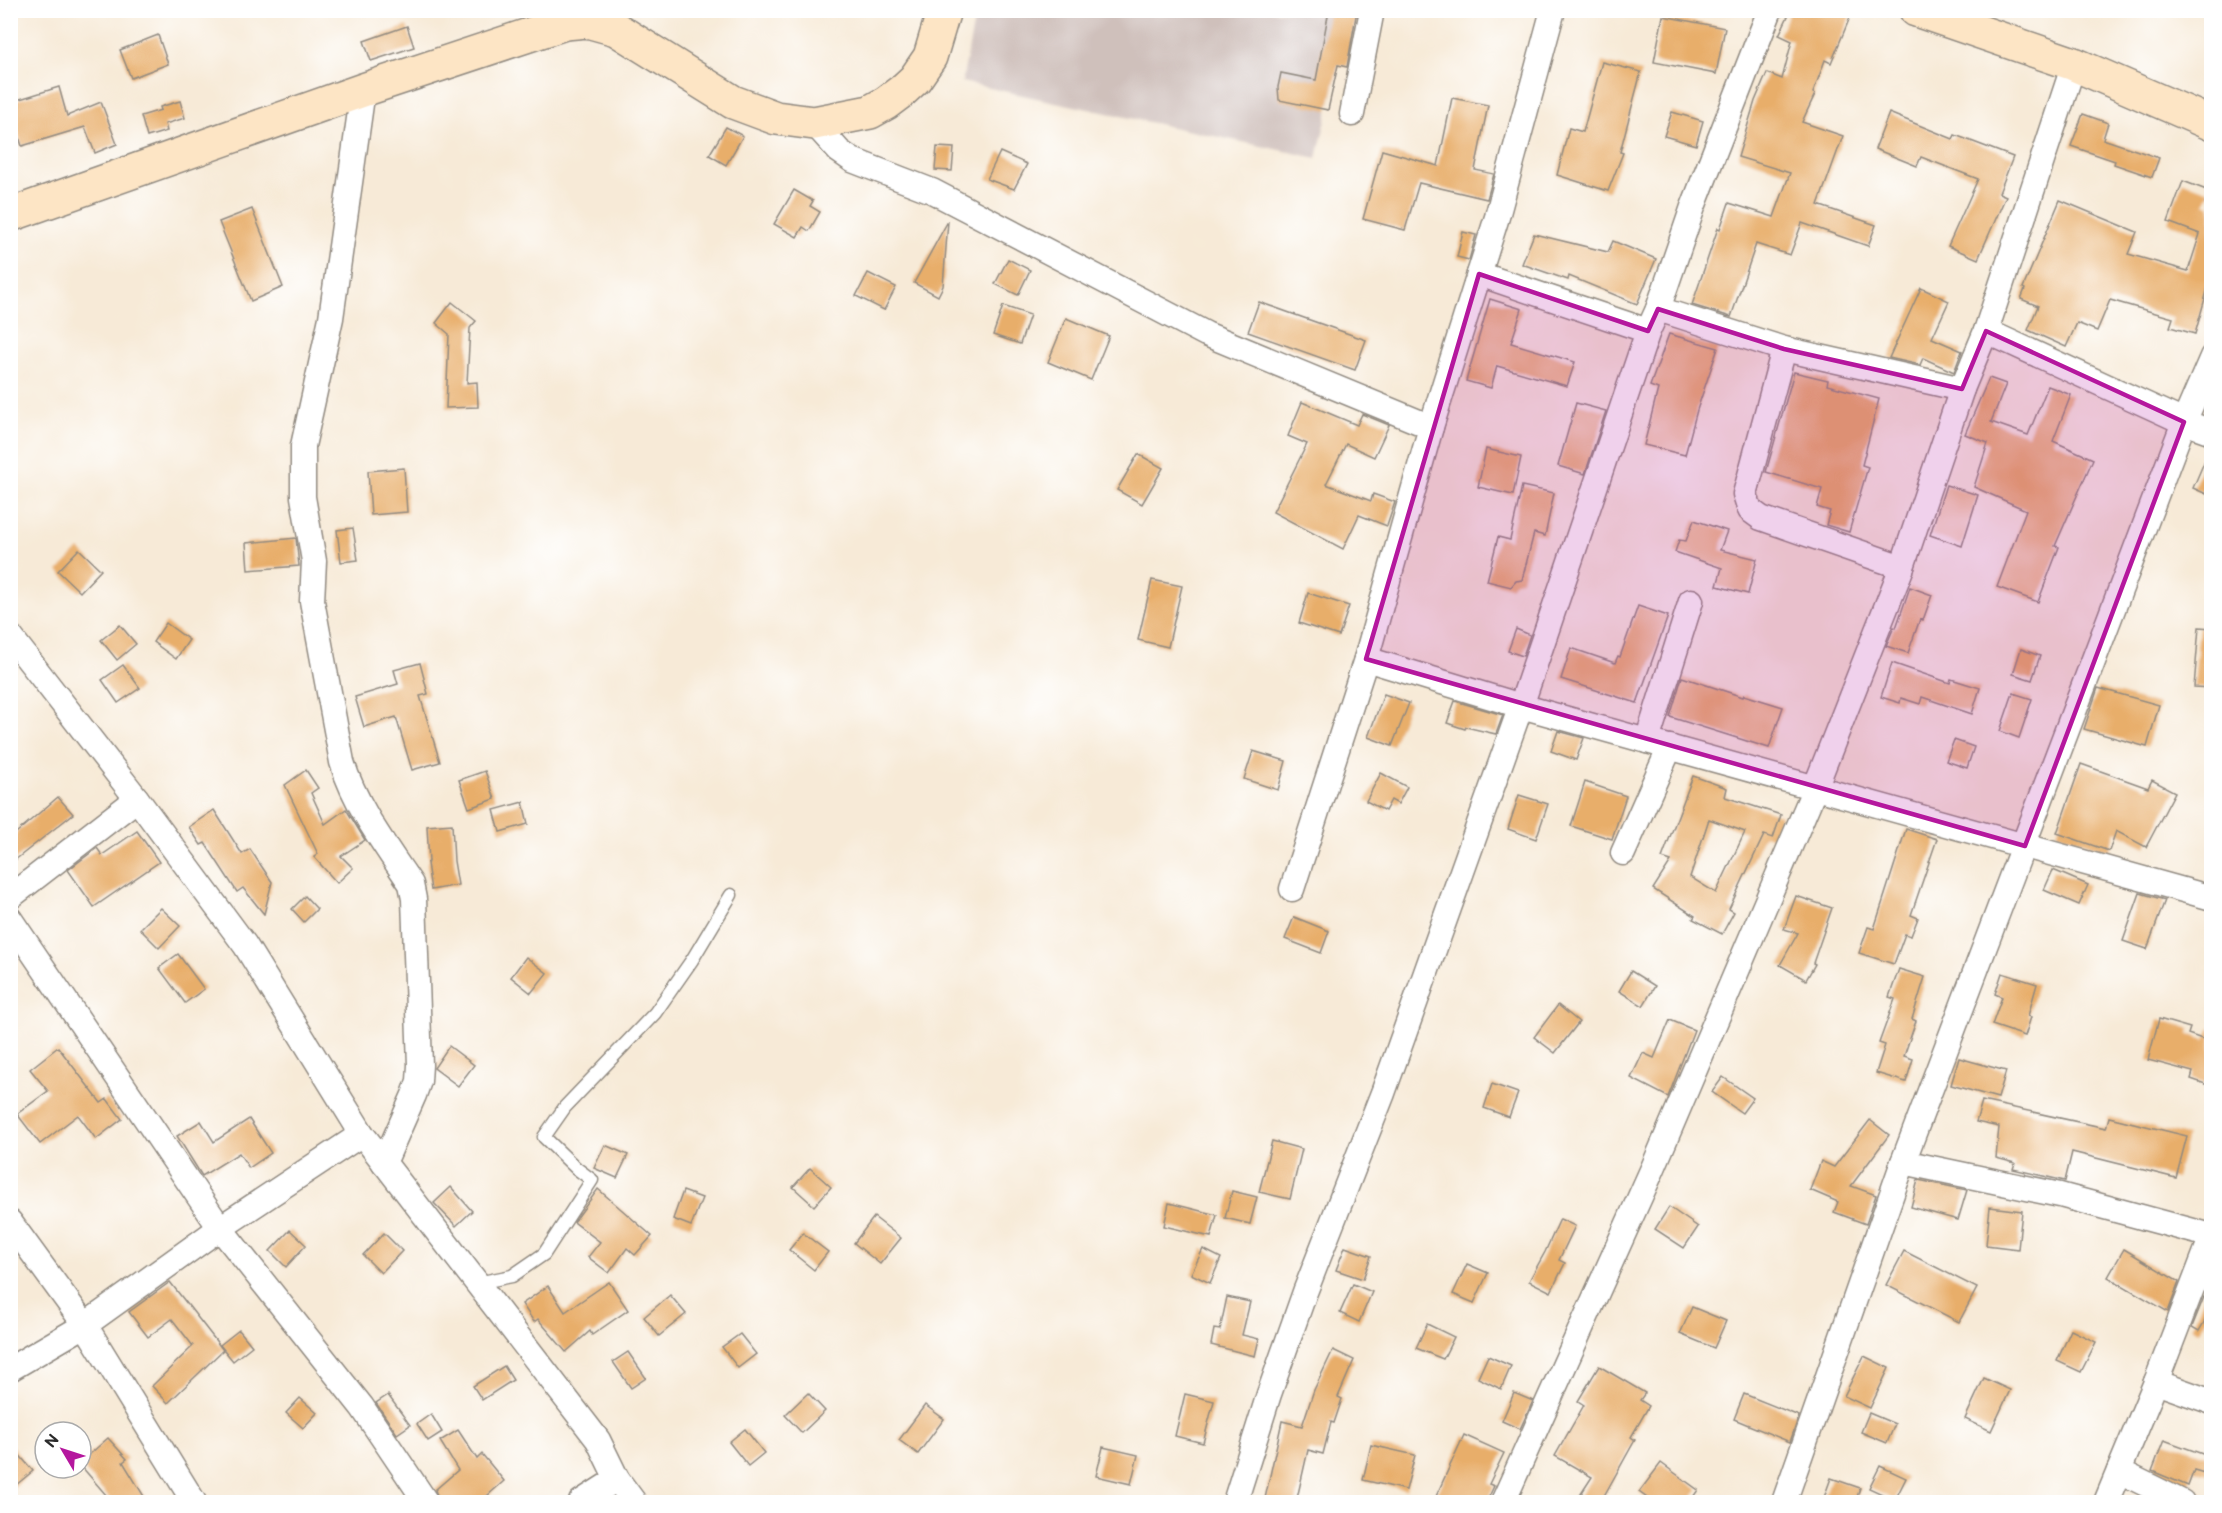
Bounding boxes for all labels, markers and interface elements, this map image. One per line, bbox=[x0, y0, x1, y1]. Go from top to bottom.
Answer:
north arrow bbox=[33, 1420, 93, 1480]
text: N bbox=[41, 1431, 64, 1452]

